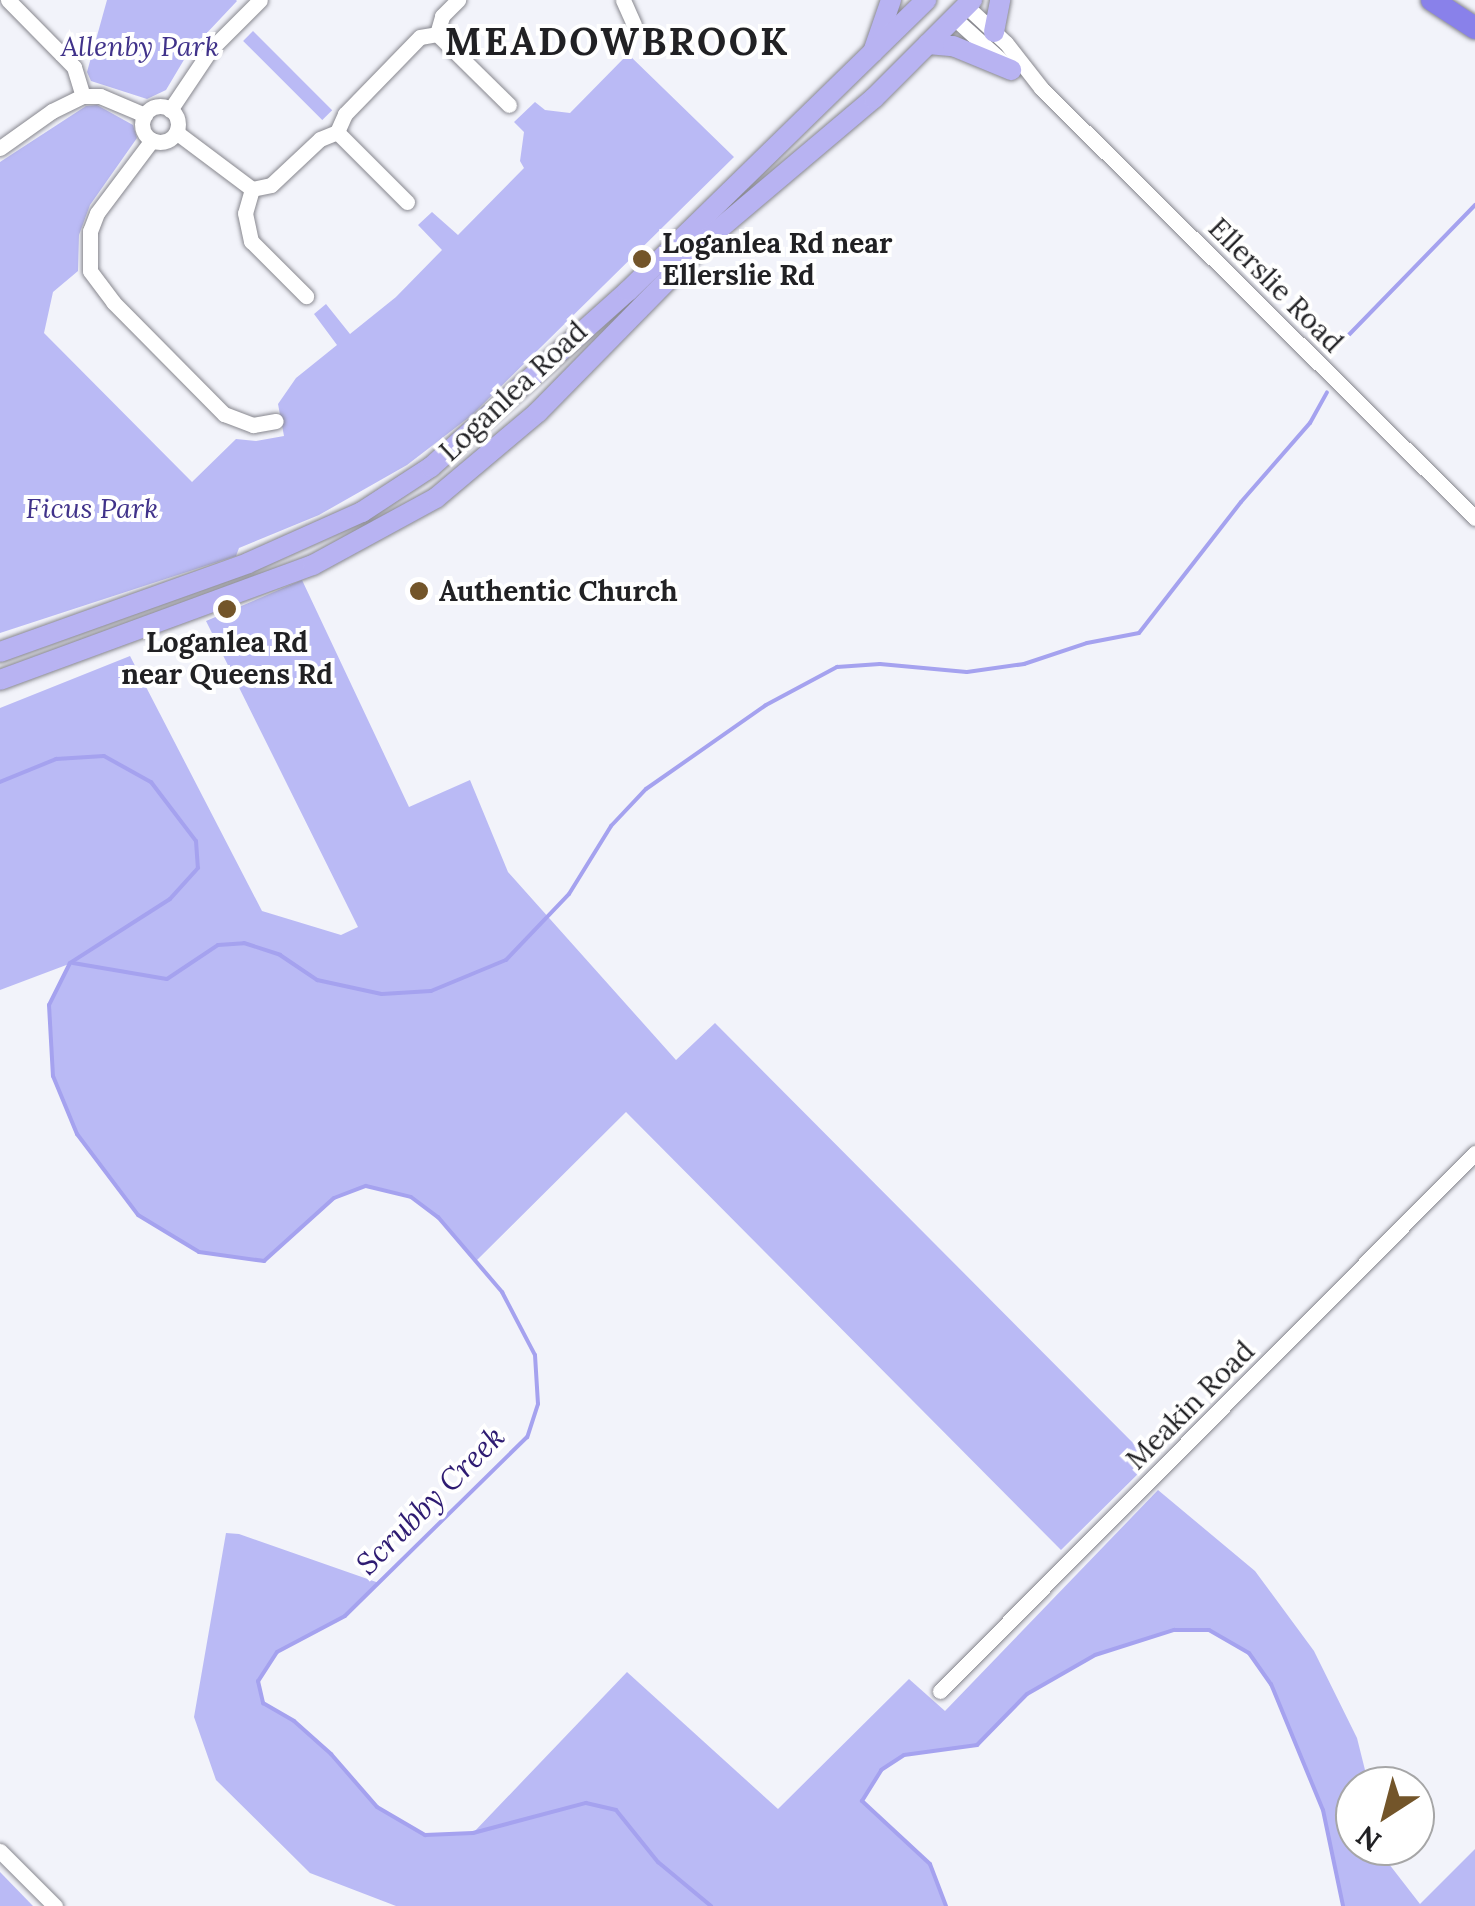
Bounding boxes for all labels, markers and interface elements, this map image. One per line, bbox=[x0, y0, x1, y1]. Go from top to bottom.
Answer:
district label: MEADOWBROOK bbox=[445, 19, 789, 65]
park label: Allenby Park bbox=[61, 29, 219, 63]
street label: Ellerslie Road bbox=[1202, 211, 1350, 359]
place label: Loganlea Rd near Ellerslie Rd bbox=[662, 226, 892, 292]
marker: Loganlea Rd near Ellerslie Rd bbox=[631, 248, 653, 270]
street label: Loganlea Road bbox=[432, 314, 594, 468]
park label: Ficus Park bbox=[26, 491, 158, 525]
place label: Authentic Church bbox=[439, 574, 678, 608]
marker: Authentic Church bbox=[408, 580, 430, 602]
marker: Loganlea Rd near Queens Rd bbox=[216, 598, 238, 620]
place label: Loganlea Rd near Queens Rd bbox=[121, 625, 333, 691]
street label: Meakin Road bbox=[1119, 1334, 1261, 1476]
water label: Scrubby Creek bbox=[348, 1418, 512, 1582]
north arrow bbox=[1335, 1766, 1435, 1866]
text: N bbox=[1349, 1818, 1388, 1860]

